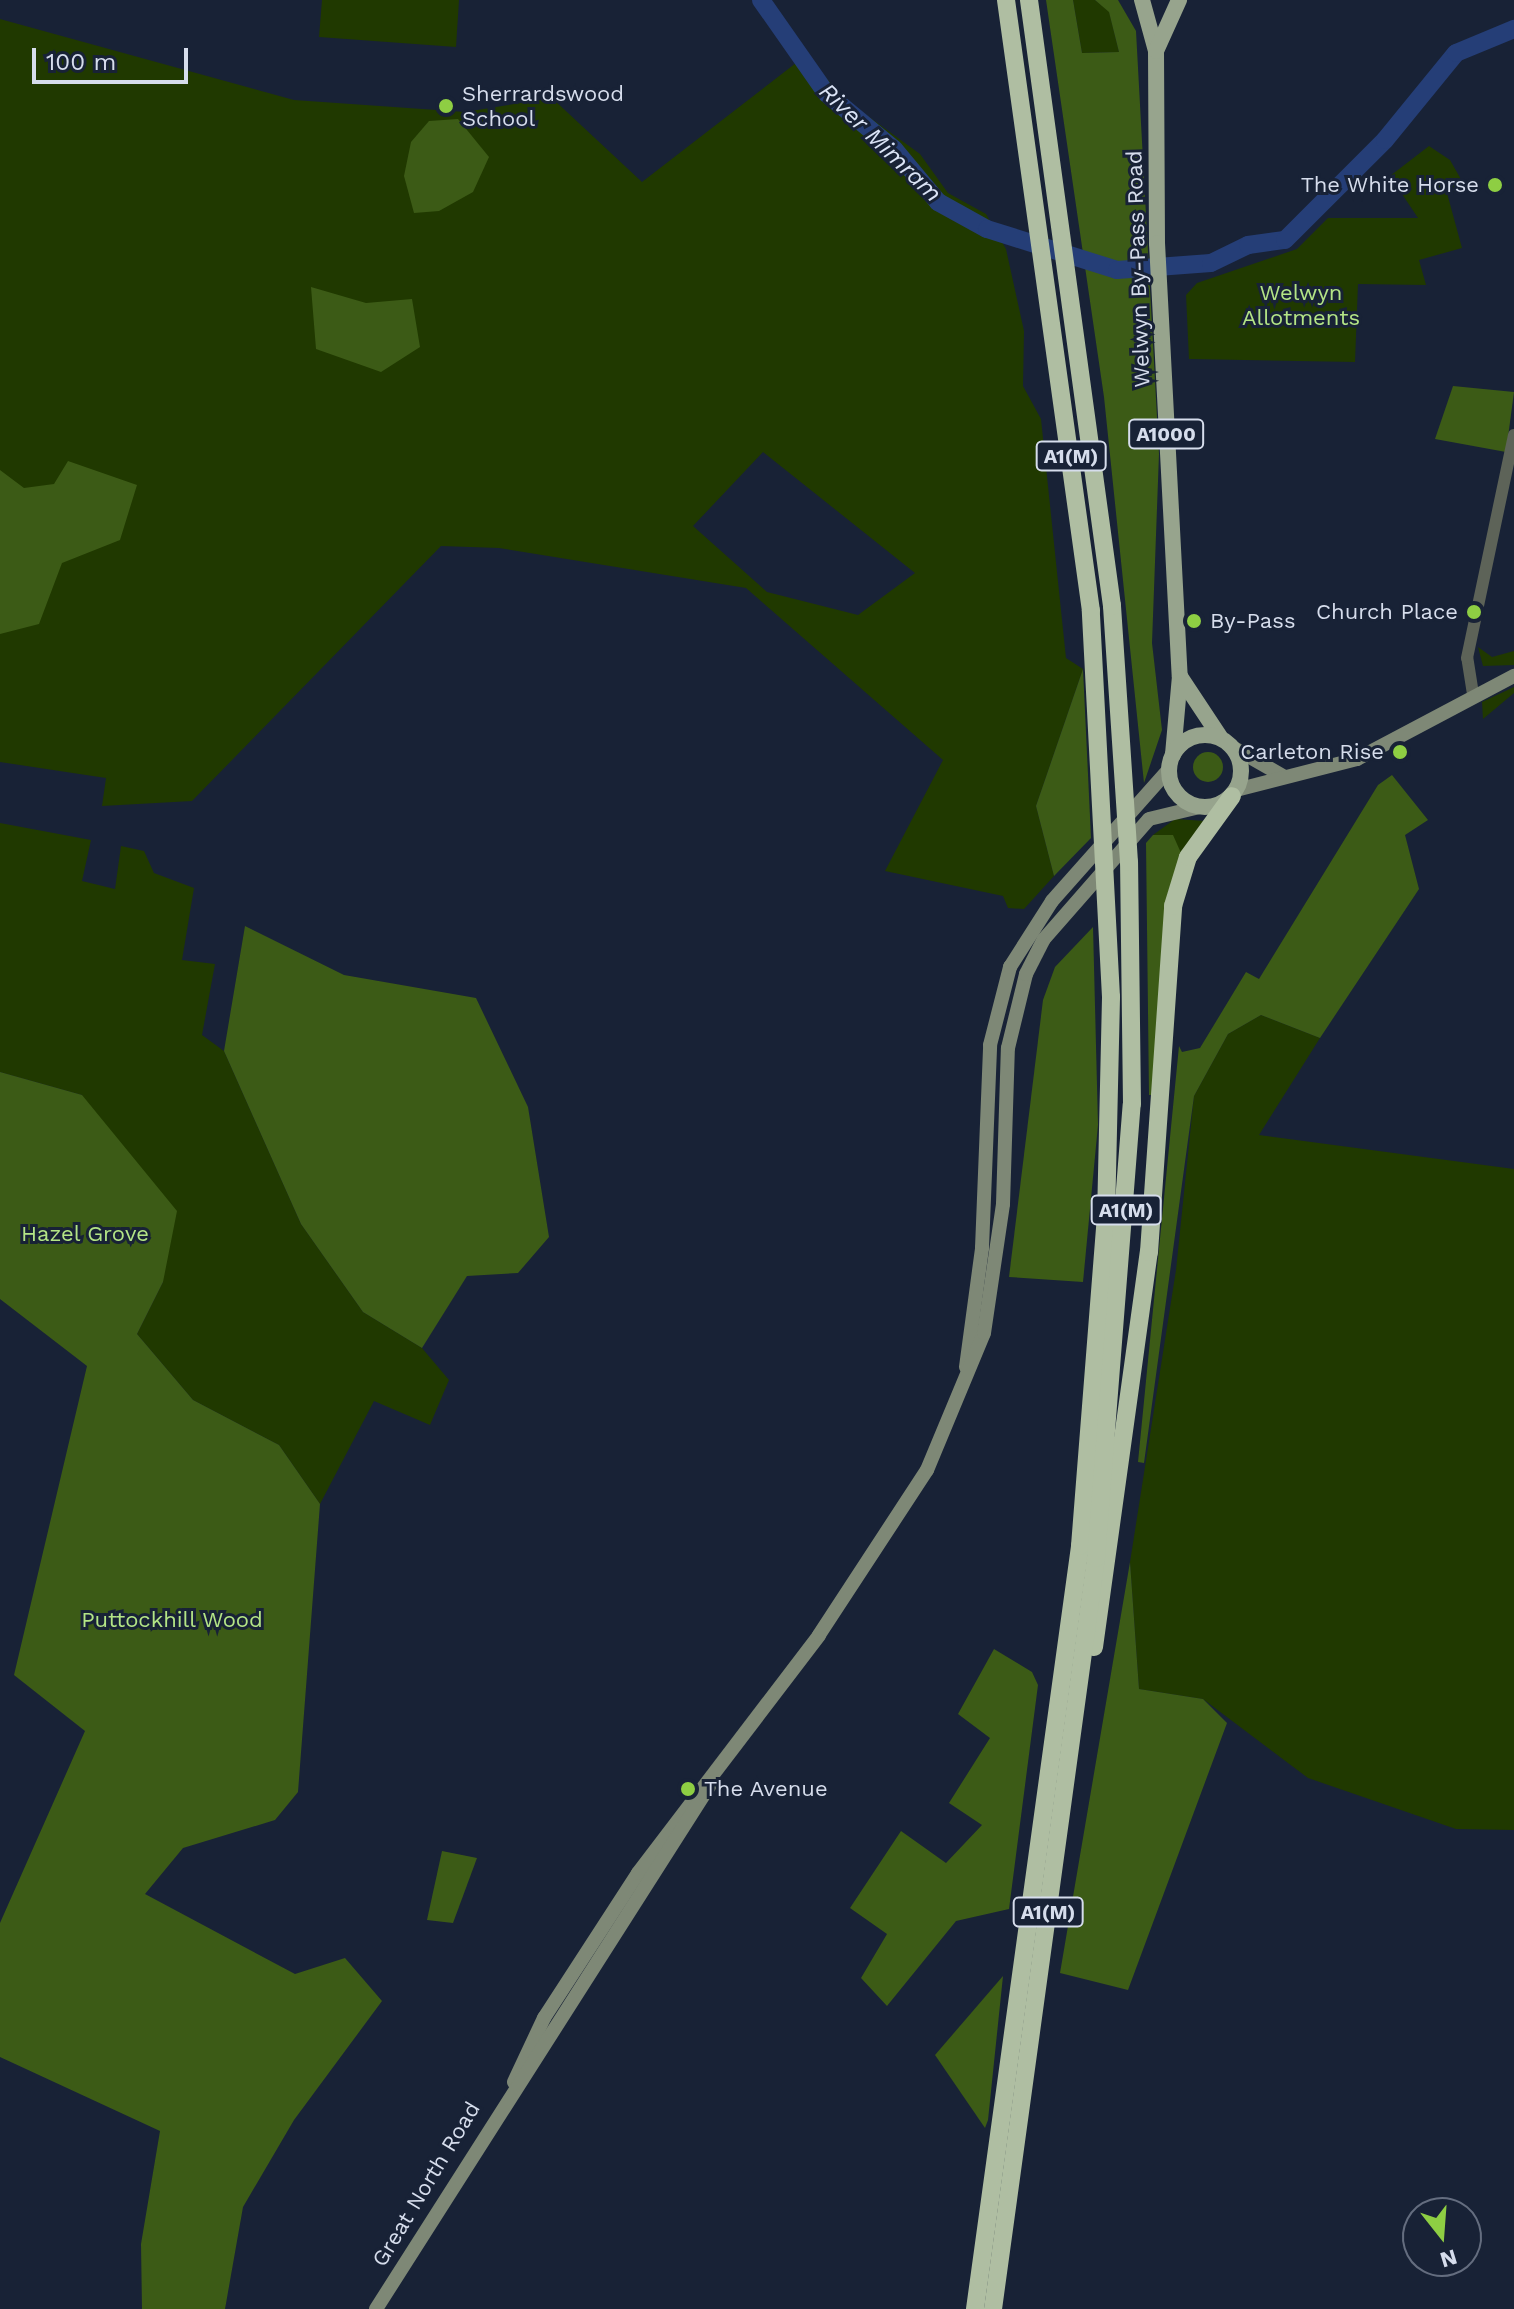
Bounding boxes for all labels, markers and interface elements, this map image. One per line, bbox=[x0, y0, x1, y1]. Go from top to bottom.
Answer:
scale bar bbox=[36, 32, 192, 82]
text: 100 m bbox=[46, 48, 116, 76]
water label: River Mimram bbox=[813, 77, 947, 209]
place label: Sherrardswood School bbox=[462, 80, 624, 132]
marker: Sherrardswood School bbox=[437, 97, 455, 115]
street label: Welwyn By-Pass Road bbox=[1121, 150, 1155, 388]
place label: The White Horse bbox=[1300, 172, 1479, 198]
marker: The White Horse bbox=[1486, 176, 1504, 194]
park label: Welwyn Allotments bbox=[1242, 279, 1360, 330]
road number: A1000 bbox=[1128, 418, 1204, 450]
road number: A1(M) bbox=[1035, 440, 1107, 472]
place label: Church Place bbox=[1316, 599, 1458, 625]
marker: Church Place bbox=[1465, 603, 1483, 621]
place label: By-Pass bbox=[1210, 608, 1295, 634]
marker: By-Pass bbox=[1185, 612, 1203, 630]
place label: Carleton Rise bbox=[1240, 739, 1384, 765]
marker: Carleton Rise bbox=[1391, 743, 1409, 761]
road number: A1(M) bbox=[1090, 1194, 1162, 1226]
park label: Hazel Grove bbox=[21, 1221, 149, 1247]
park label: Puttockhill Wood bbox=[80, 1607, 264, 1633]
place label: The Avenue bbox=[704, 1776, 828, 1802]
marker: The Avenue bbox=[679, 1780, 697, 1798]
road number: A1(M) bbox=[1012, 1896, 1084, 1928]
street label: Great North Road bbox=[366, 2097, 486, 2271]
north arrow bbox=[1402, 2197, 1482, 2277]
text: N bbox=[1437, 2244, 1460, 2273]

